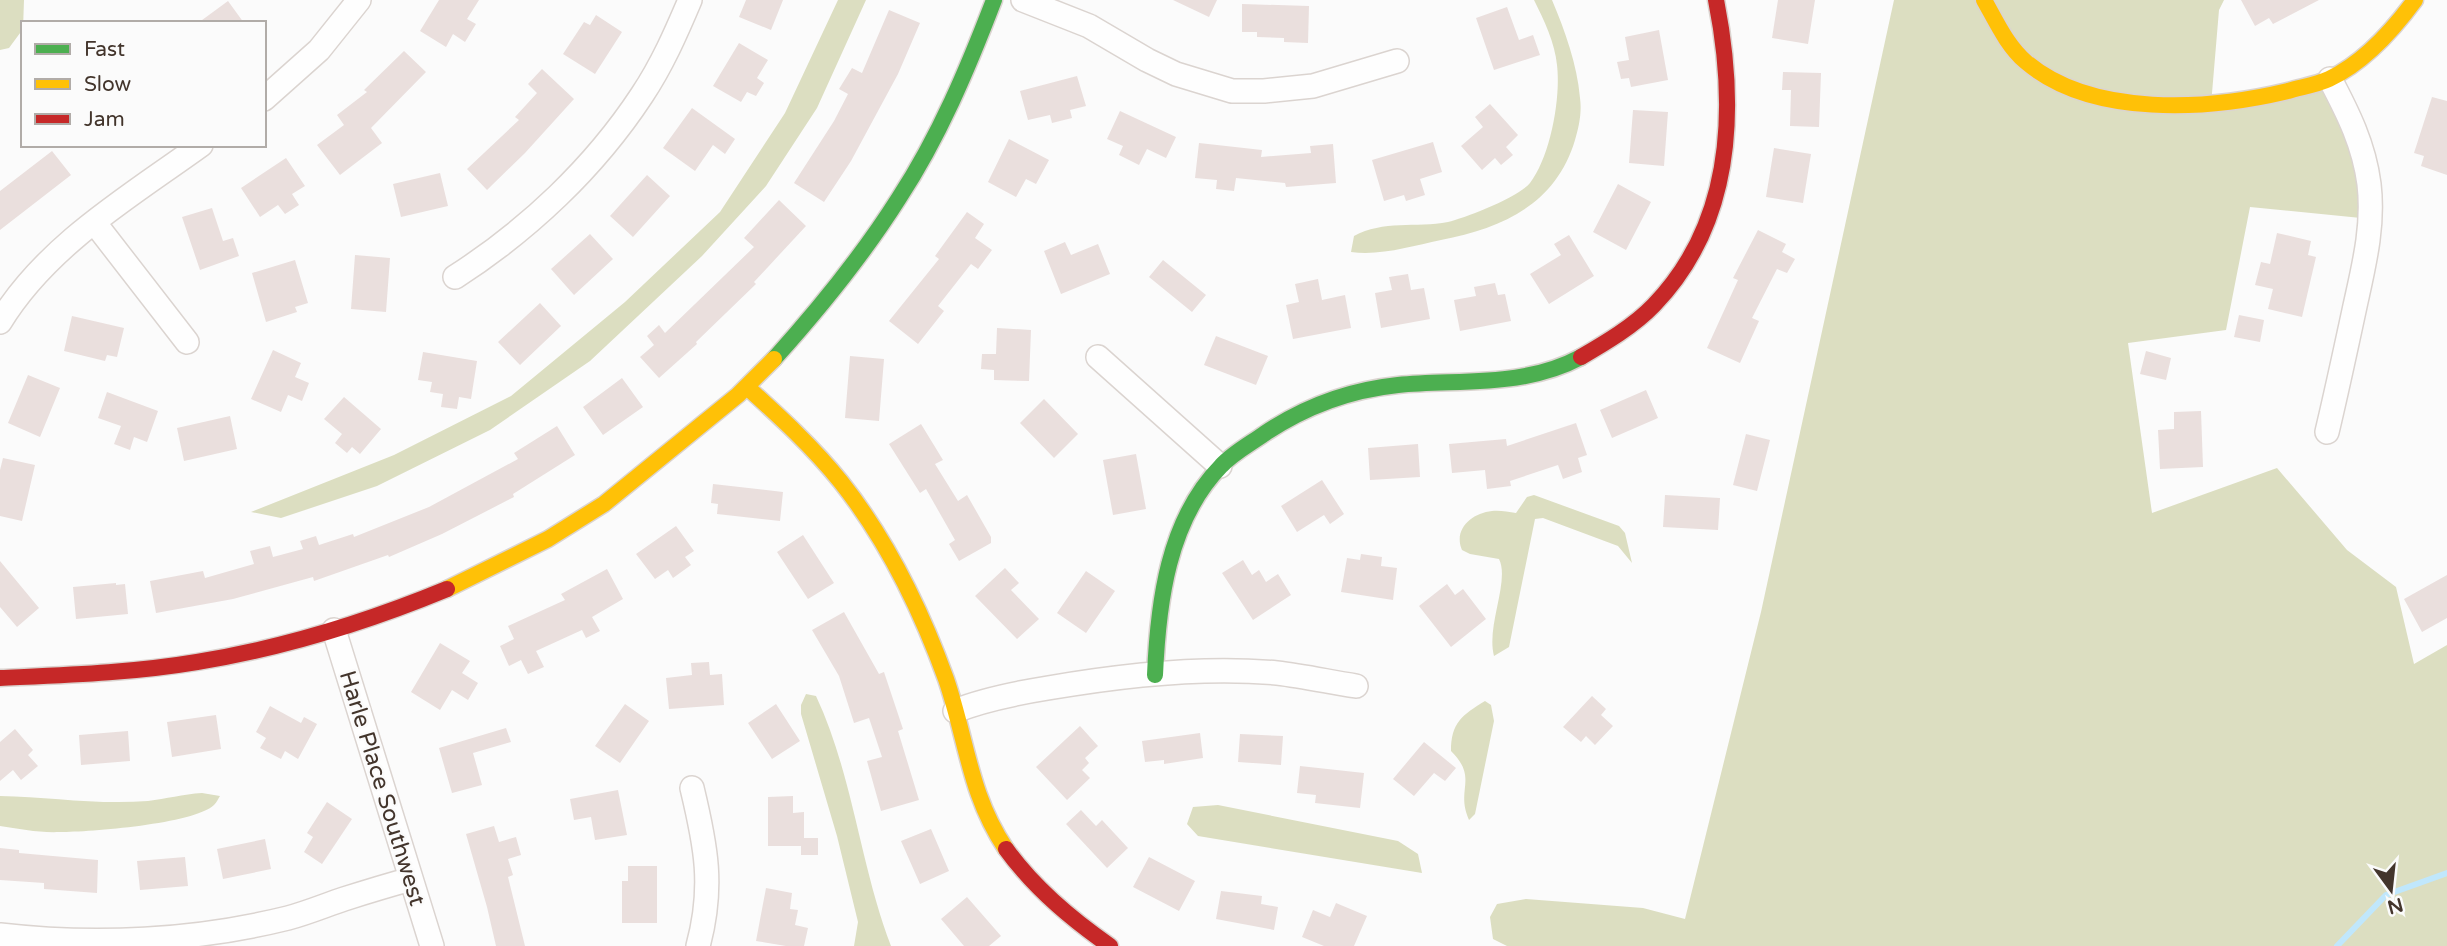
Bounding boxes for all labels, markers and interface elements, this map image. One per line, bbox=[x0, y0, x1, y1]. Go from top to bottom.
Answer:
legend bbox=[21, 21, 266, 147]
text: Fast bbox=[84, 37, 125, 62]
text: Slow bbox=[84, 72, 132, 97]
text: Jam bbox=[84, 107, 125, 132]
street label: Harle Place Southwest bbox=[333, 667, 431, 910]
north arrow bbox=[2356, 855, 2426, 925]
text: N bbox=[2385, 893, 2405, 918]

